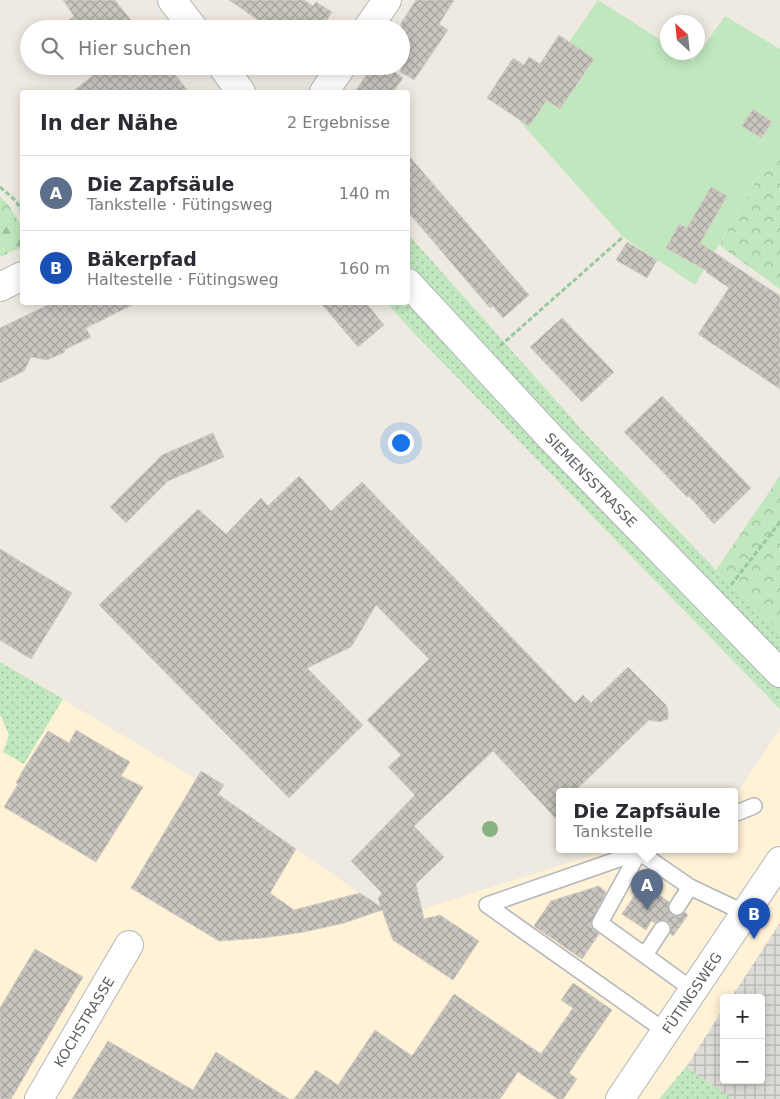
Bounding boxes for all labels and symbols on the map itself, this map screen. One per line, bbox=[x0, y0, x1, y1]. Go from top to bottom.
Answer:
north arrow bbox=[660, 15, 705, 60]
your location bbox=[388, 430, 414, 456]
street label: SIEMENSSTRASSE bbox=[542, 430, 640, 530]
pin: A bbox=[631, 869, 663, 910]
pin: B bbox=[738, 898, 770, 939]
street label: FÜTINGSWEG bbox=[658, 949, 725, 1037]
street label: KOCHSTRASSE bbox=[51, 974, 117, 1070]

